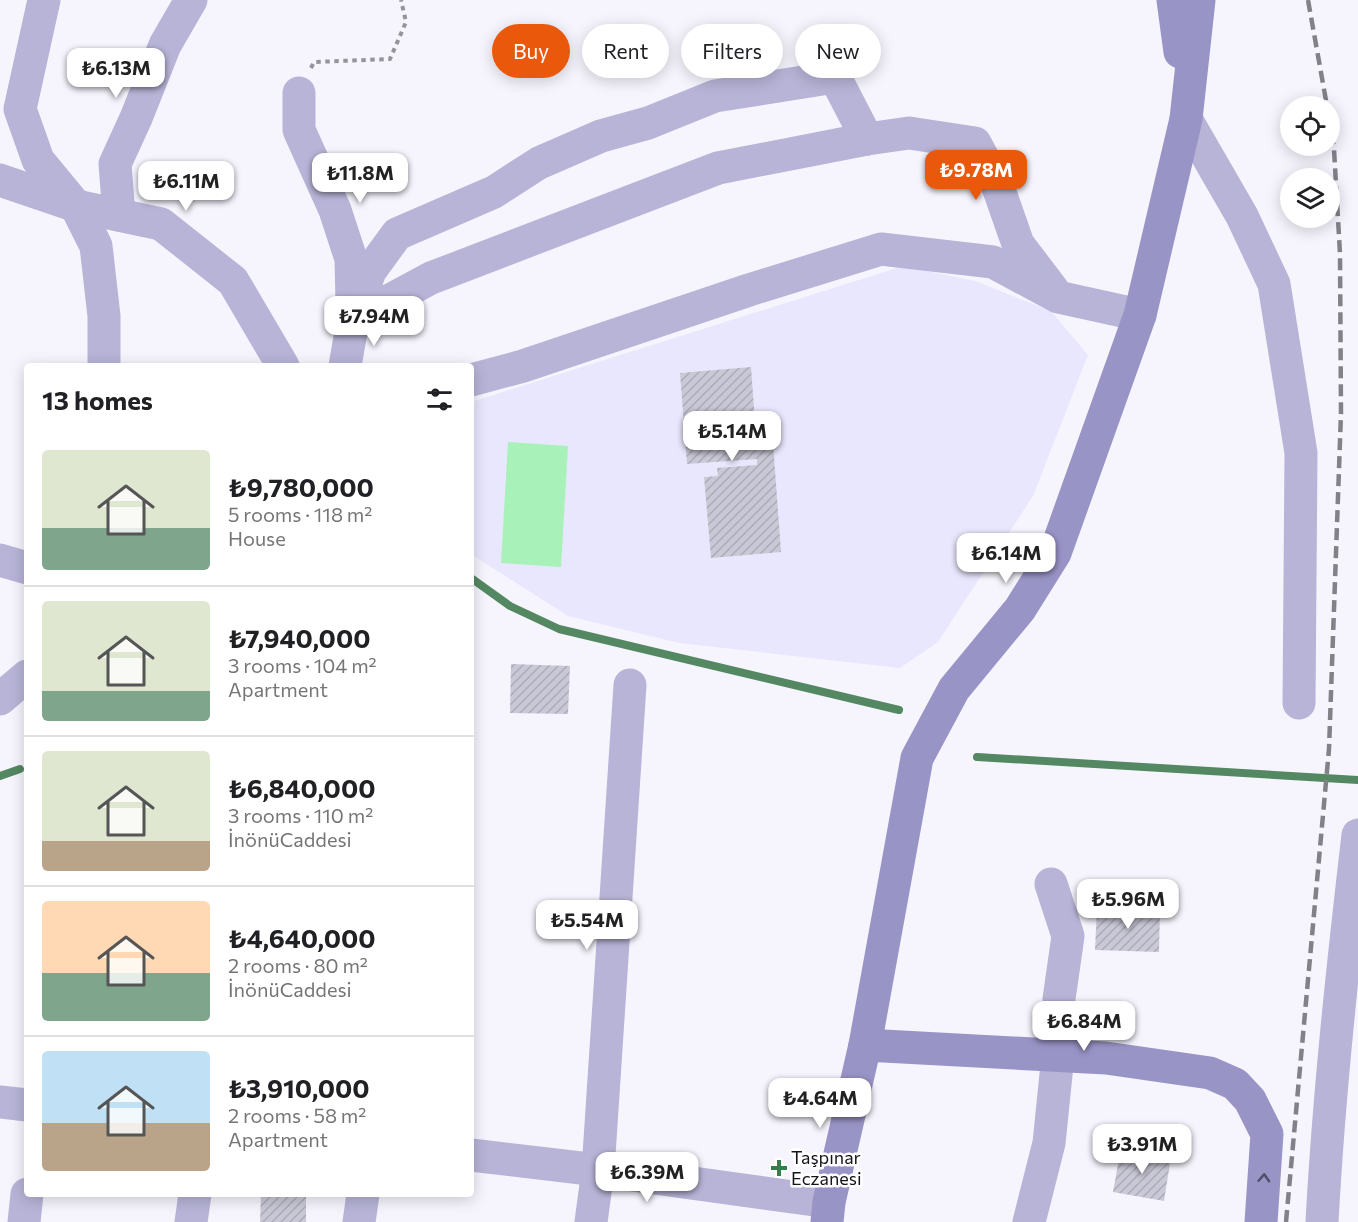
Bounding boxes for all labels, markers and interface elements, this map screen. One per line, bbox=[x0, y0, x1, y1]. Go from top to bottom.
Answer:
chip: Buy bbox=[492, 24, 570, 78]
chip: Rent bbox=[582, 24, 669, 78]
chip: Filters bbox=[681, 24, 783, 78]
chip: New bbox=[795, 24, 881, 78]
pin: ₺6.13M bbox=[67, 48, 165, 99]
text: ₺6.13M bbox=[81, 55, 151, 79]
map controls bbox=[1280, 96, 1340, 228]
button: locate bbox=[1280, 96, 1340, 156]
pin: ₺9.78M bbox=[927, 150, 1025, 201]
pin: ₺11.8M bbox=[311, 153, 409, 204]
text: ₺9.78M bbox=[939, 157, 1013, 181]
text: ₺11.8M bbox=[326, 160, 394, 184]
pin: ₺6.11M bbox=[137, 161, 235, 212]
text: ₺6.11M bbox=[152, 168, 220, 192]
button: layers bbox=[1280, 168, 1340, 228]
pin: ₺7.94M bbox=[325, 296, 423, 347]
text: ₺7.94M bbox=[338, 303, 410, 327]
icon: filters bbox=[423, 383, 456, 416]
text: 13 homes bbox=[42, 384, 153, 415]
pin: ₺5.14M bbox=[683, 411, 781, 462]
text: ₺5.14M bbox=[697, 418, 767, 442]
text: ₺9,780,000 bbox=[228, 471, 374, 502]
icon: home bbox=[90, 474, 162, 546]
text: 5 rooms · 118 m² bbox=[228, 502, 372, 526]
text: House bbox=[228, 526, 286, 550]
pin: ₺6.14M bbox=[957, 533, 1055, 584]
text: ₺6.14M bbox=[971, 540, 1041, 564]
text: ₺7,940,000 bbox=[228, 622, 370, 653]
icon: home bbox=[90, 625, 162, 697]
text: 3 rooms · 104 m² bbox=[228, 653, 377, 677]
text: Apartment bbox=[228, 677, 328, 701]
text: ₺6,840,000 bbox=[228, 772, 375, 803]
icon: home bbox=[90, 775, 162, 847]
text: 3 rooms · 110 m² bbox=[228, 803, 373, 827]
text: İnönüCaddesi bbox=[228, 827, 352, 851]
pin: ₺5.96M bbox=[1079, 879, 1177, 930]
text: ₺5.96M bbox=[1091, 886, 1165, 910]
pin: ₺5.54M bbox=[538, 900, 636, 951]
text: ₺5.54M bbox=[550, 907, 624, 931]
text: ₺4,640,000 bbox=[228, 922, 376, 953]
icon: home bbox=[90, 925, 162, 997]
text: 2 rooms · 80 m² bbox=[228, 953, 368, 977]
text: İnönüCaddesi bbox=[228, 977, 352, 1001]
pin: ₺6.84M bbox=[1035, 1001, 1133, 1052]
text: ₺6.84M bbox=[1046, 1008, 1122, 1032]
text: ₺3,910,000 bbox=[228, 1072, 370, 1103]
icon: home bbox=[90, 1075, 162, 1147]
pin: ₺4.64M bbox=[771, 1078, 869, 1129]
text: ₺4.64M bbox=[782, 1085, 858, 1109]
text: 2 rooms · 58 m² bbox=[228, 1103, 366, 1127]
pin: ₺3.91M bbox=[1093, 1124, 1191, 1175]
text: Apartment bbox=[228, 1127, 328, 1151]
text: ₺3.91M bbox=[1107, 1131, 1177, 1155]
place label: Taşpınar Eczanesi bbox=[791, 1146, 862, 1189]
pin: ₺6.39M bbox=[598, 1152, 696, 1203]
text: ₺6.39M bbox=[610, 1159, 685, 1183]
marker: Taşpınar Eczanesi bbox=[772, 1161, 786, 1175]
one-way arrow bbox=[1257, 1174, 1270, 1183]

